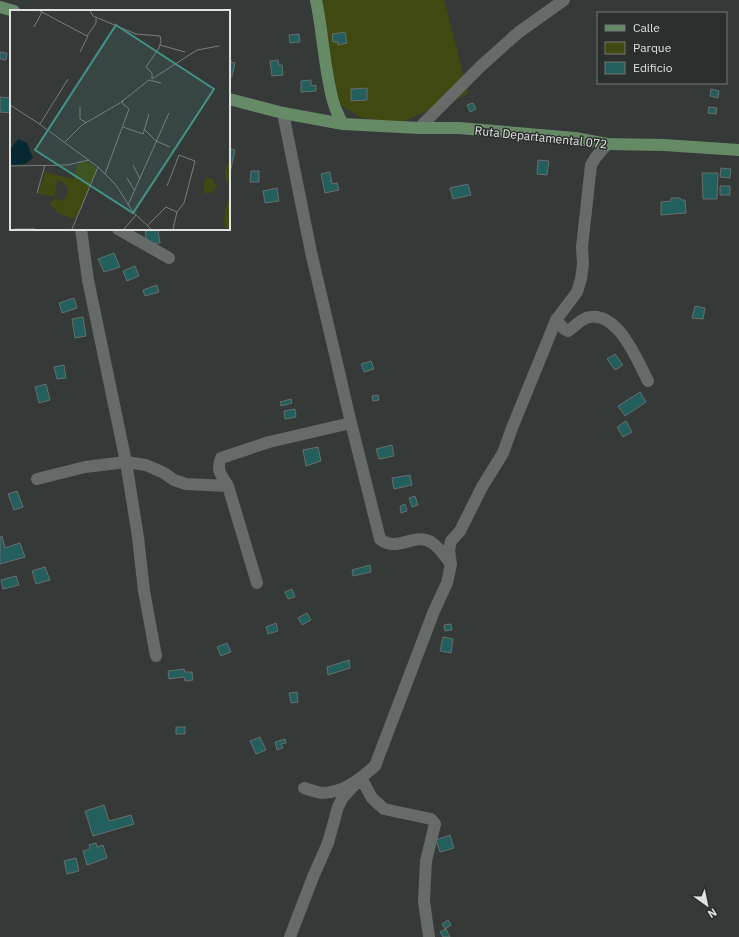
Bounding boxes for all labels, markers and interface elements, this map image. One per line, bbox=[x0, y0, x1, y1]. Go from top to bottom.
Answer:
inset map bbox=[10, 10, 230, 230]
legend bbox=[597, 12, 727, 84]
text: Calle bbox=[633, 20, 660, 35]
text: Parque bbox=[633, 40, 672, 55]
text: Edificio bbox=[633, 60, 673, 75]
street label: Ruta Departamental 072 bbox=[474, 123, 608, 151]
north arrow bbox=[687, 885, 727, 925]
text: N bbox=[705, 905, 720, 921]

